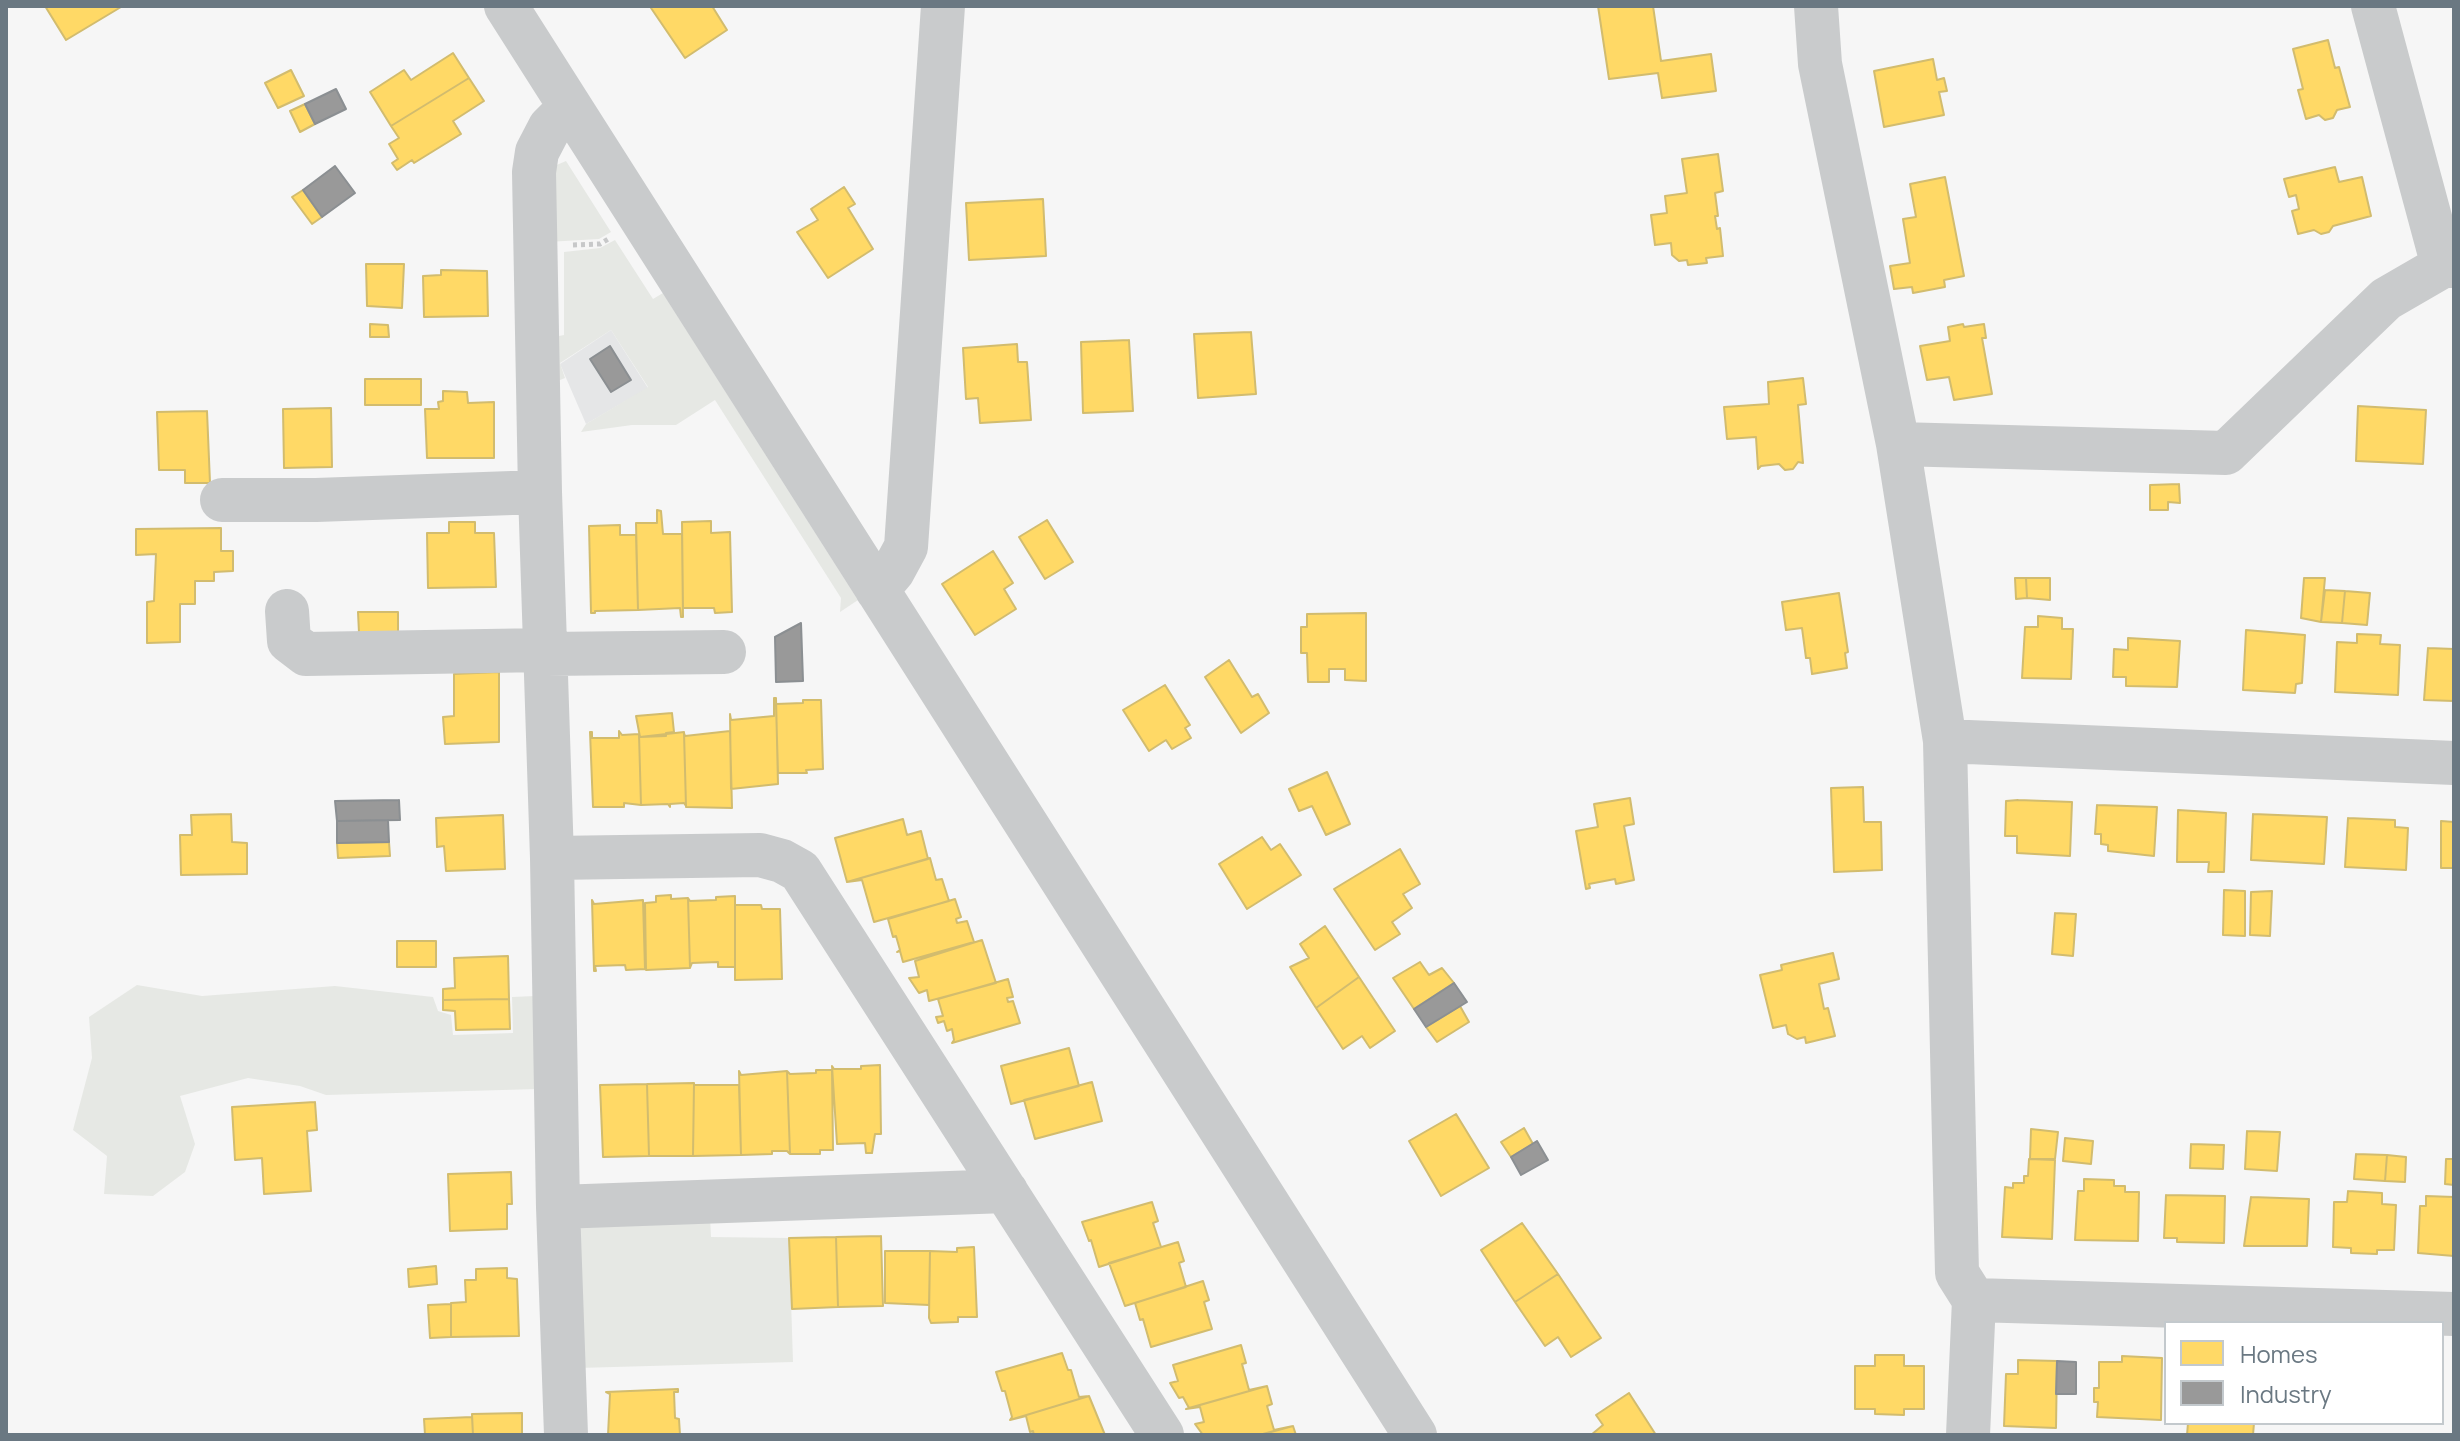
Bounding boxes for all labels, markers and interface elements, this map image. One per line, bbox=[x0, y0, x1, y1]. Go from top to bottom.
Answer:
legend bbox=[2164, 1321, 2444, 1425]
text: Homes bbox=[2240, 1337, 2318, 1370]
text: Industry bbox=[2240, 1377, 2332, 1410]

